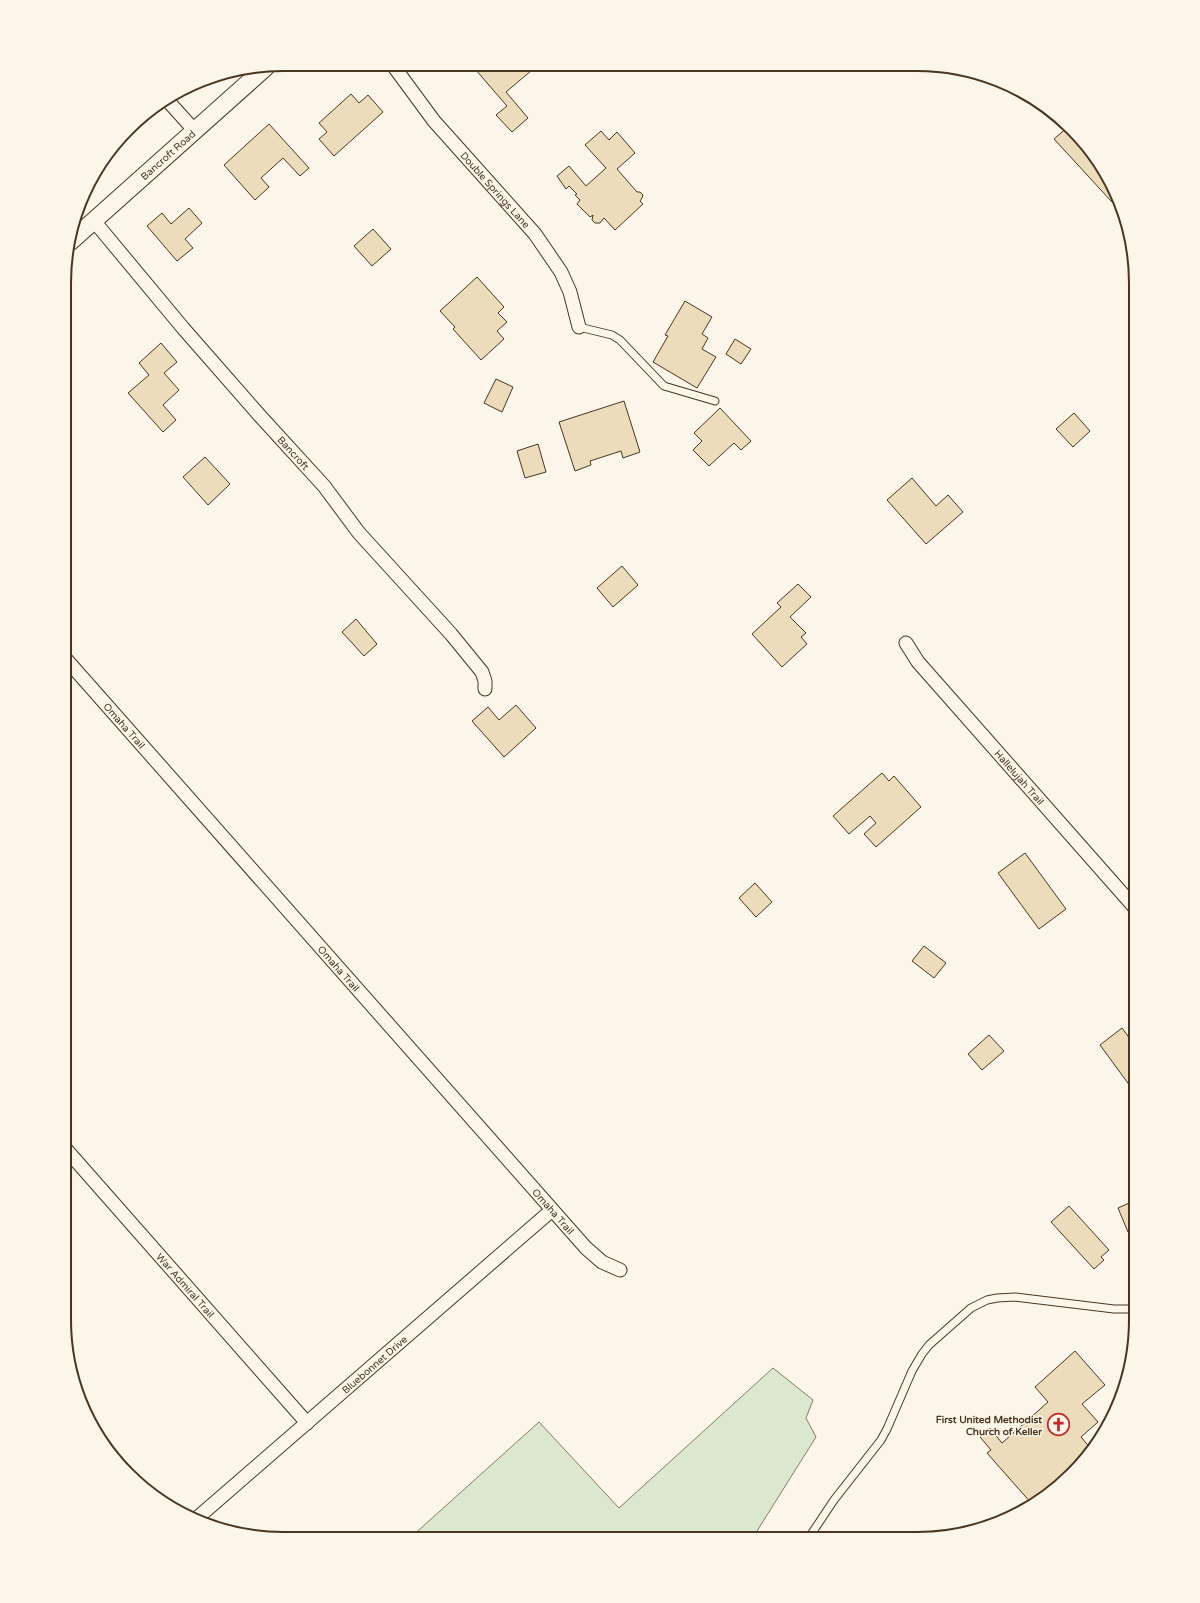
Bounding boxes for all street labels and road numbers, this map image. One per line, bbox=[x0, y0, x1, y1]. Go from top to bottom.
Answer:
street label: Bancroft Road bbox=[139, 128, 198, 183]
street label: Double Springs Lane bbox=[457, 150, 532, 231]
street label: Bancroft bbox=[275, 434, 311, 473]
street label: Omaha Trail bbox=[100, 701, 147, 752]
street label: Hallelujah Trail bbox=[991, 748, 1046, 808]
street label: Omaha Trail bbox=[315, 944, 362, 994]
street label: Omaha Trail bbox=[529, 1186, 576, 1237]
street label: War Admiral Trail bbox=[153, 1251, 216, 1320]
street label: Bluebonnet Drive bbox=[340, 1333, 410, 1397]

